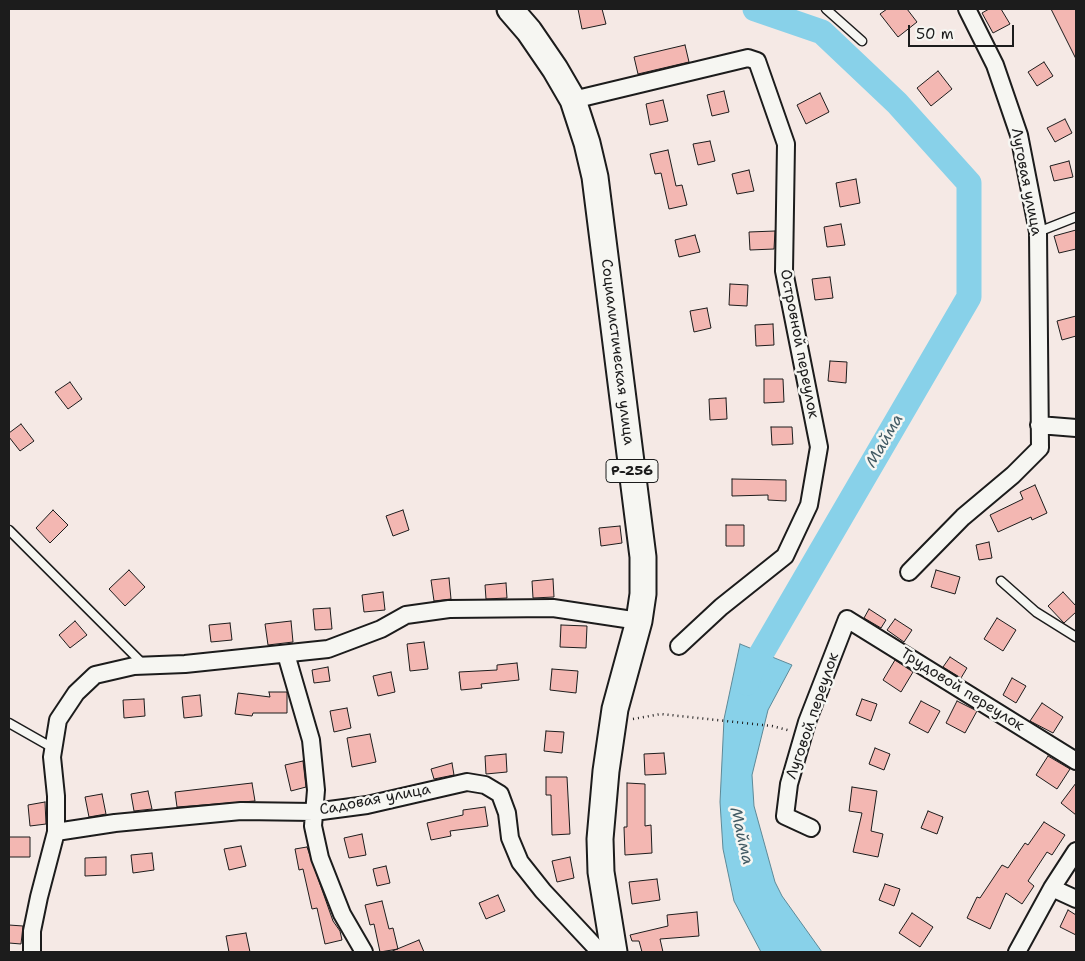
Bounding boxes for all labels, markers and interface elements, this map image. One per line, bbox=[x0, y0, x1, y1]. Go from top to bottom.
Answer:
scale bar bbox=[910, 15, 1016, 47]
text: 50 m bbox=[916, 24, 954, 44]
street label: Луговая улица bbox=[1007, 127, 1045, 237]
street label: Социалистическая улица bbox=[597, 258, 637, 446]
street label: Островной переулок bbox=[776, 268, 822, 420]
water label: Майма bbox=[862, 411, 908, 471]
road number: Р-256 bbox=[606, 460, 658, 482]
street label: Трудовой переулок bbox=[897, 645, 1027, 735]
street label: Луговой переулок bbox=[783, 650, 843, 782]
street label: Садовая улица bbox=[318, 780, 432, 820]
water label: Майма bbox=[725, 805, 757, 867]

